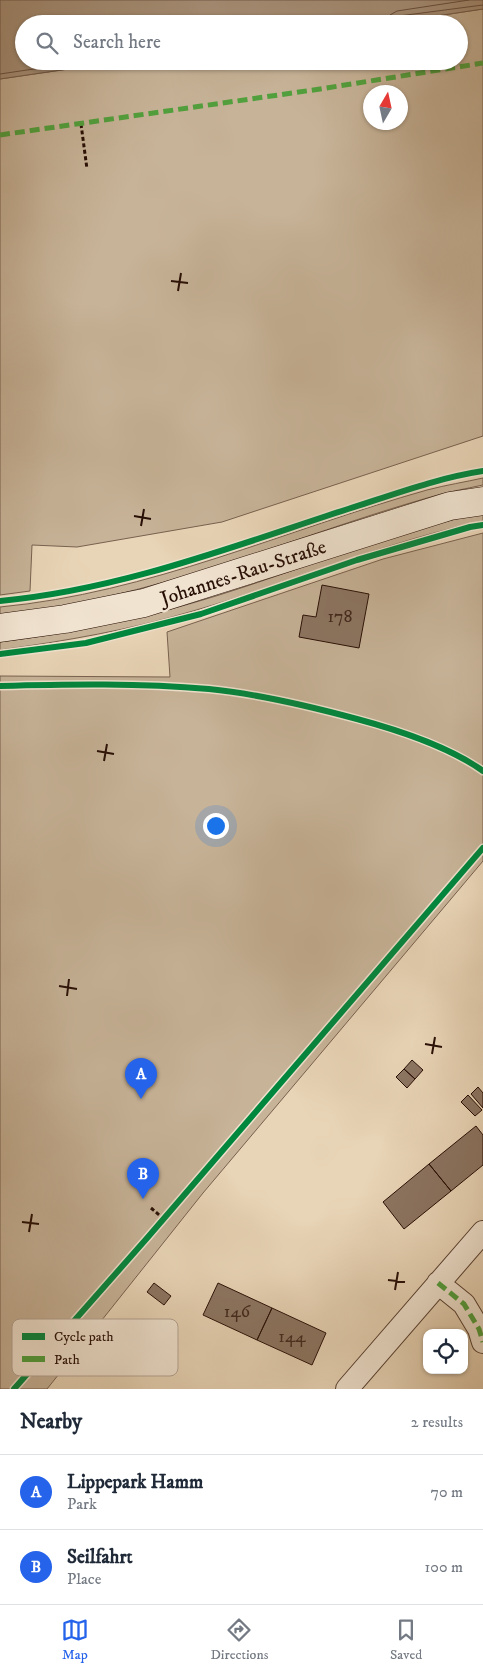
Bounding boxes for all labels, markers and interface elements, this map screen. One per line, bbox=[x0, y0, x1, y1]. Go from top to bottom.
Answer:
search box bbox=[15, 15, 468, 70]
icon: search bbox=[33, 29, 61, 57]
text: Search here bbox=[73, 31, 161, 54]
north arrow bbox=[363, 85, 408, 130]
street label: Johannes-Rau-Straße bbox=[155, 535, 330, 613]
house number: 178 bbox=[327, 606, 353, 628]
your location bbox=[203, 813, 229, 839]
pin: A bbox=[125, 1058, 157, 1099]
pin: B bbox=[127, 1158, 159, 1199]
house number: 146 bbox=[224, 1301, 251, 1323]
legend bbox=[12, 1319, 178, 1376]
house number: 144 bbox=[278, 1326, 306, 1348]
text: Cycle path bbox=[54, 1328, 114, 1346]
map controls bbox=[423, 1329, 468, 1374]
button: locate bbox=[423, 1329, 468, 1374]
text: Path bbox=[54, 1351, 81, 1369]
text: Nearby bbox=[20, 1409, 82, 1435]
text: 2 results bbox=[411, 1412, 463, 1432]
text: Lippepark Hamm bbox=[67, 1471, 203, 1494]
text: A bbox=[31, 1482, 41, 1502]
text: 70 m bbox=[431, 1482, 463, 1502]
text: Park bbox=[67, 1494, 97, 1514]
text: Seilfahrt bbox=[67, 1546, 133, 1569]
text: B bbox=[31, 1557, 41, 1577]
text: 100 m bbox=[425, 1557, 463, 1577]
text: Place bbox=[67, 1569, 101, 1589]
tab: Map bbox=[61, 1616, 89, 1664]
tab: Directions bbox=[210, 1616, 268, 1664]
tab: Saved bbox=[390, 1616, 422, 1664]

